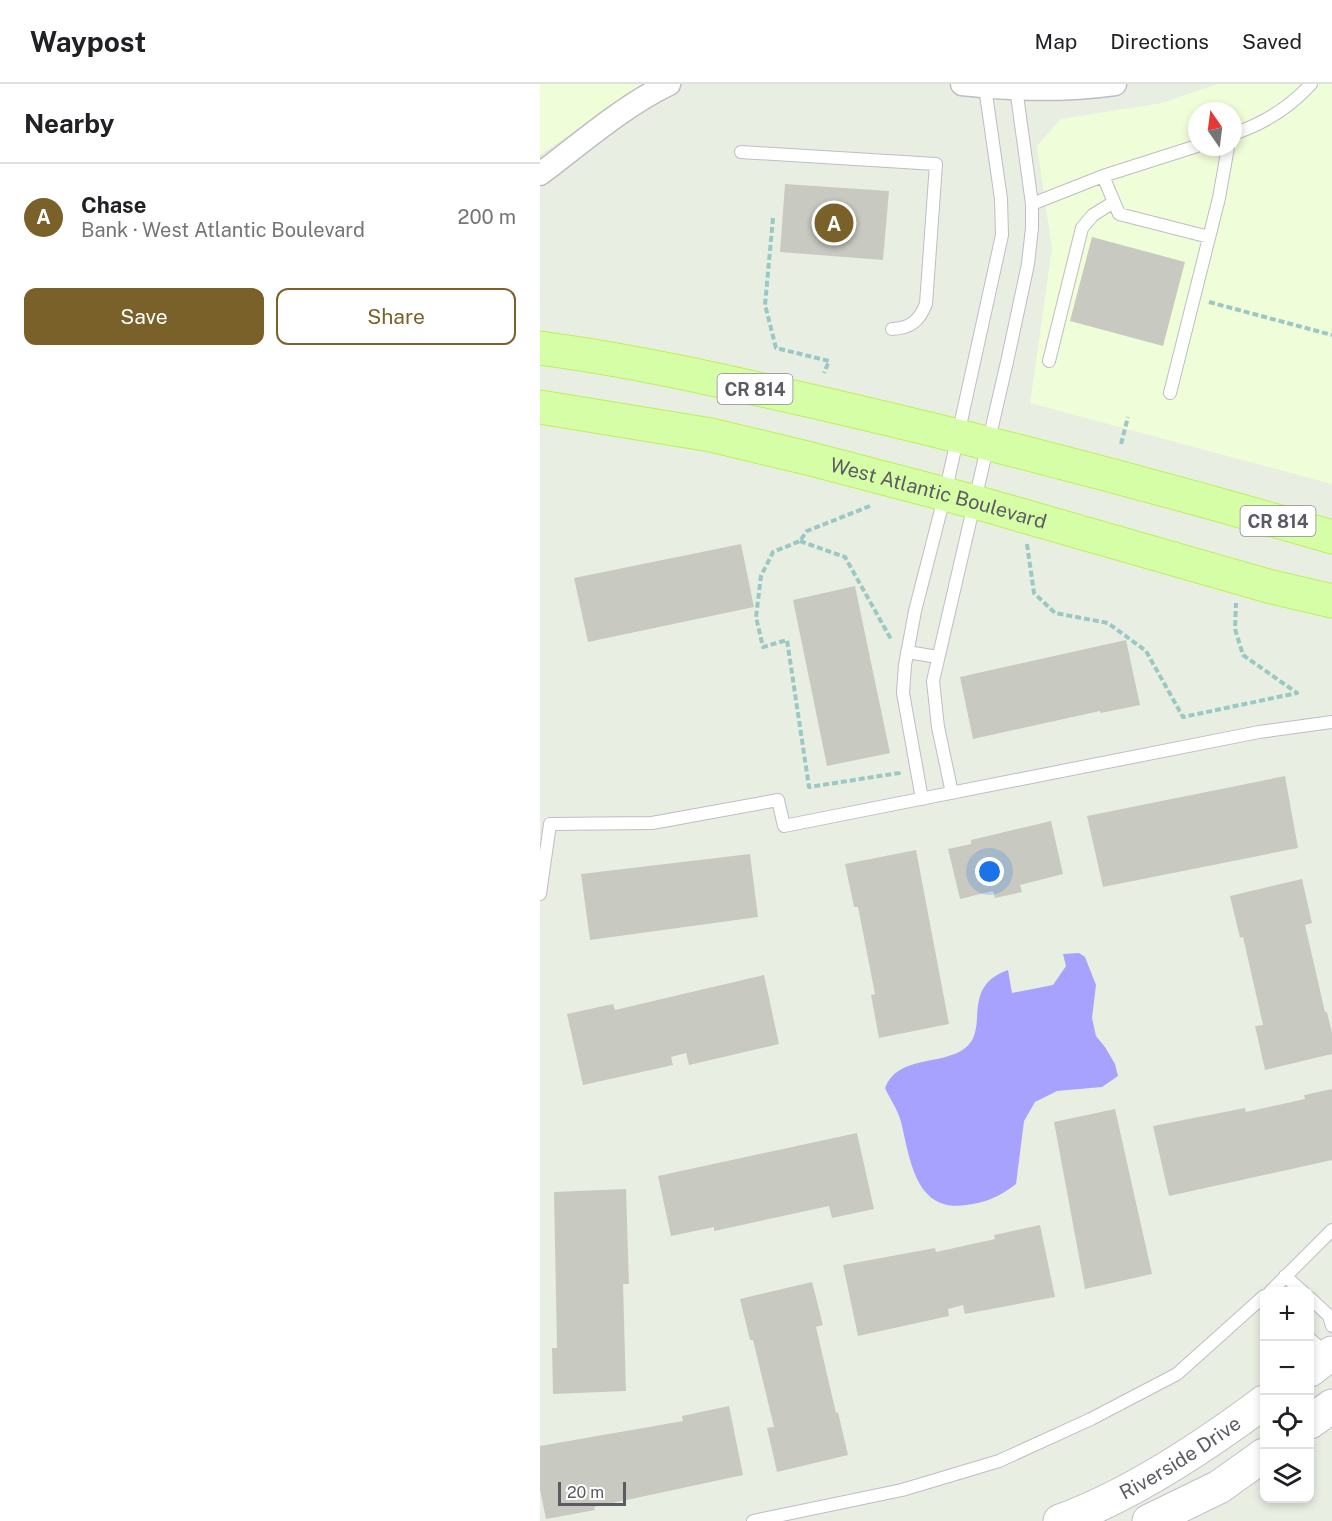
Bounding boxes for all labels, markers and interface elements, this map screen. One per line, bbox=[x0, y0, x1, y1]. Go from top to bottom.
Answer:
text: Waypost bbox=[30, 25, 146, 58]
text: Map bbox=[1035, 29, 1077, 54]
text: Directions bbox=[1110, 29, 1209, 54]
text: Saved bbox=[1242, 29, 1302, 54]
north arrow bbox=[1188, 102, 1242, 156]
text: Nearby bbox=[24, 108, 114, 139]
text: Chase bbox=[81, 192, 146, 218]
pin: A bbox=[814, 200, 854, 246]
text: A bbox=[36, 205, 51, 229]
text: 200 m bbox=[458, 205, 516, 229]
text: Bank · West Atlantic Boulevard bbox=[81, 218, 365, 242]
button: Save bbox=[24, 288, 264, 345]
button: Share bbox=[276, 288, 516, 345]
road number: CR 814 bbox=[718, 374, 792, 404]
street label: West Atlantic Boulevard bbox=[828, 453, 1049, 534]
road number: CR 814 bbox=[1240, 506, 1316, 536]
your location bbox=[975, 857, 1004, 886]
map controls bbox=[1260, 1287, 1314, 1503]
button: + bbox=[1260, 1287, 1314, 1341]
button: − bbox=[1260, 1341, 1314, 1395]
button: locate bbox=[1260, 1395, 1314, 1449]
street label: Riverside Drive bbox=[1115, 1411, 1245, 1505]
button: layers bbox=[1260, 1449, 1314, 1503]
scale bar bbox=[558, 1479, 626, 1506]
text: 20 m bbox=[567, 1483, 604, 1502]

